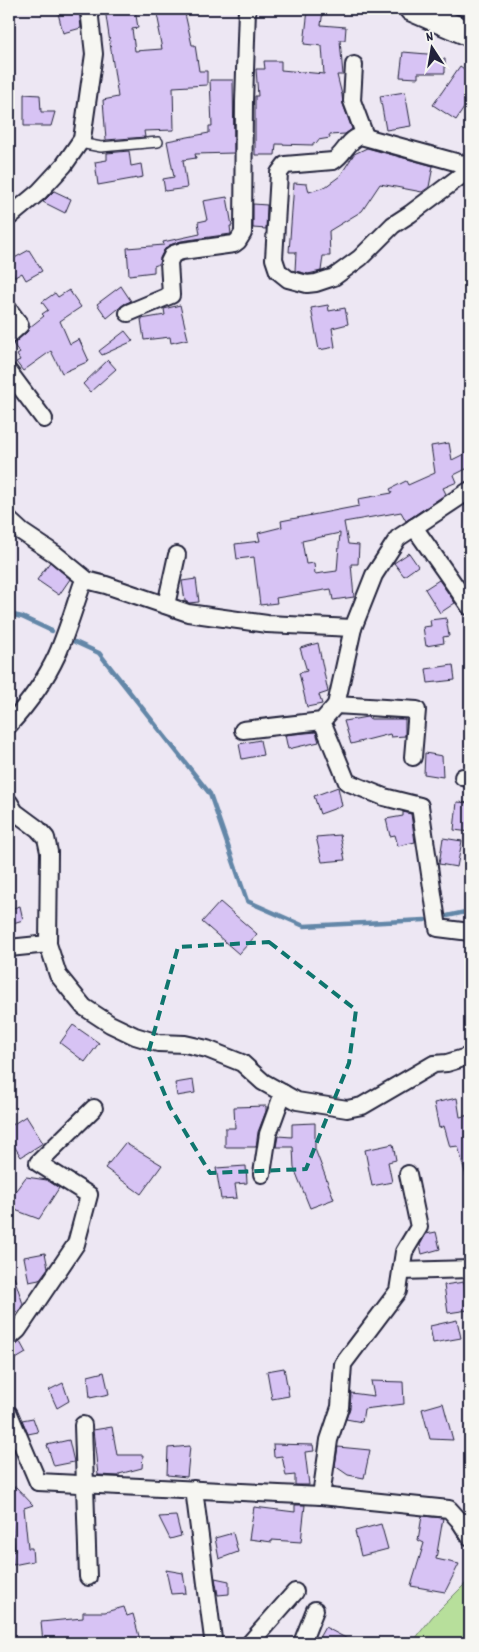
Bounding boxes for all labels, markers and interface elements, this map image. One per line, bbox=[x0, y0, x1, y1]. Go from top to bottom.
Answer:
north arrow bbox=[406, 22, 456, 72]
text: N bbox=[424, 27, 435, 48]

